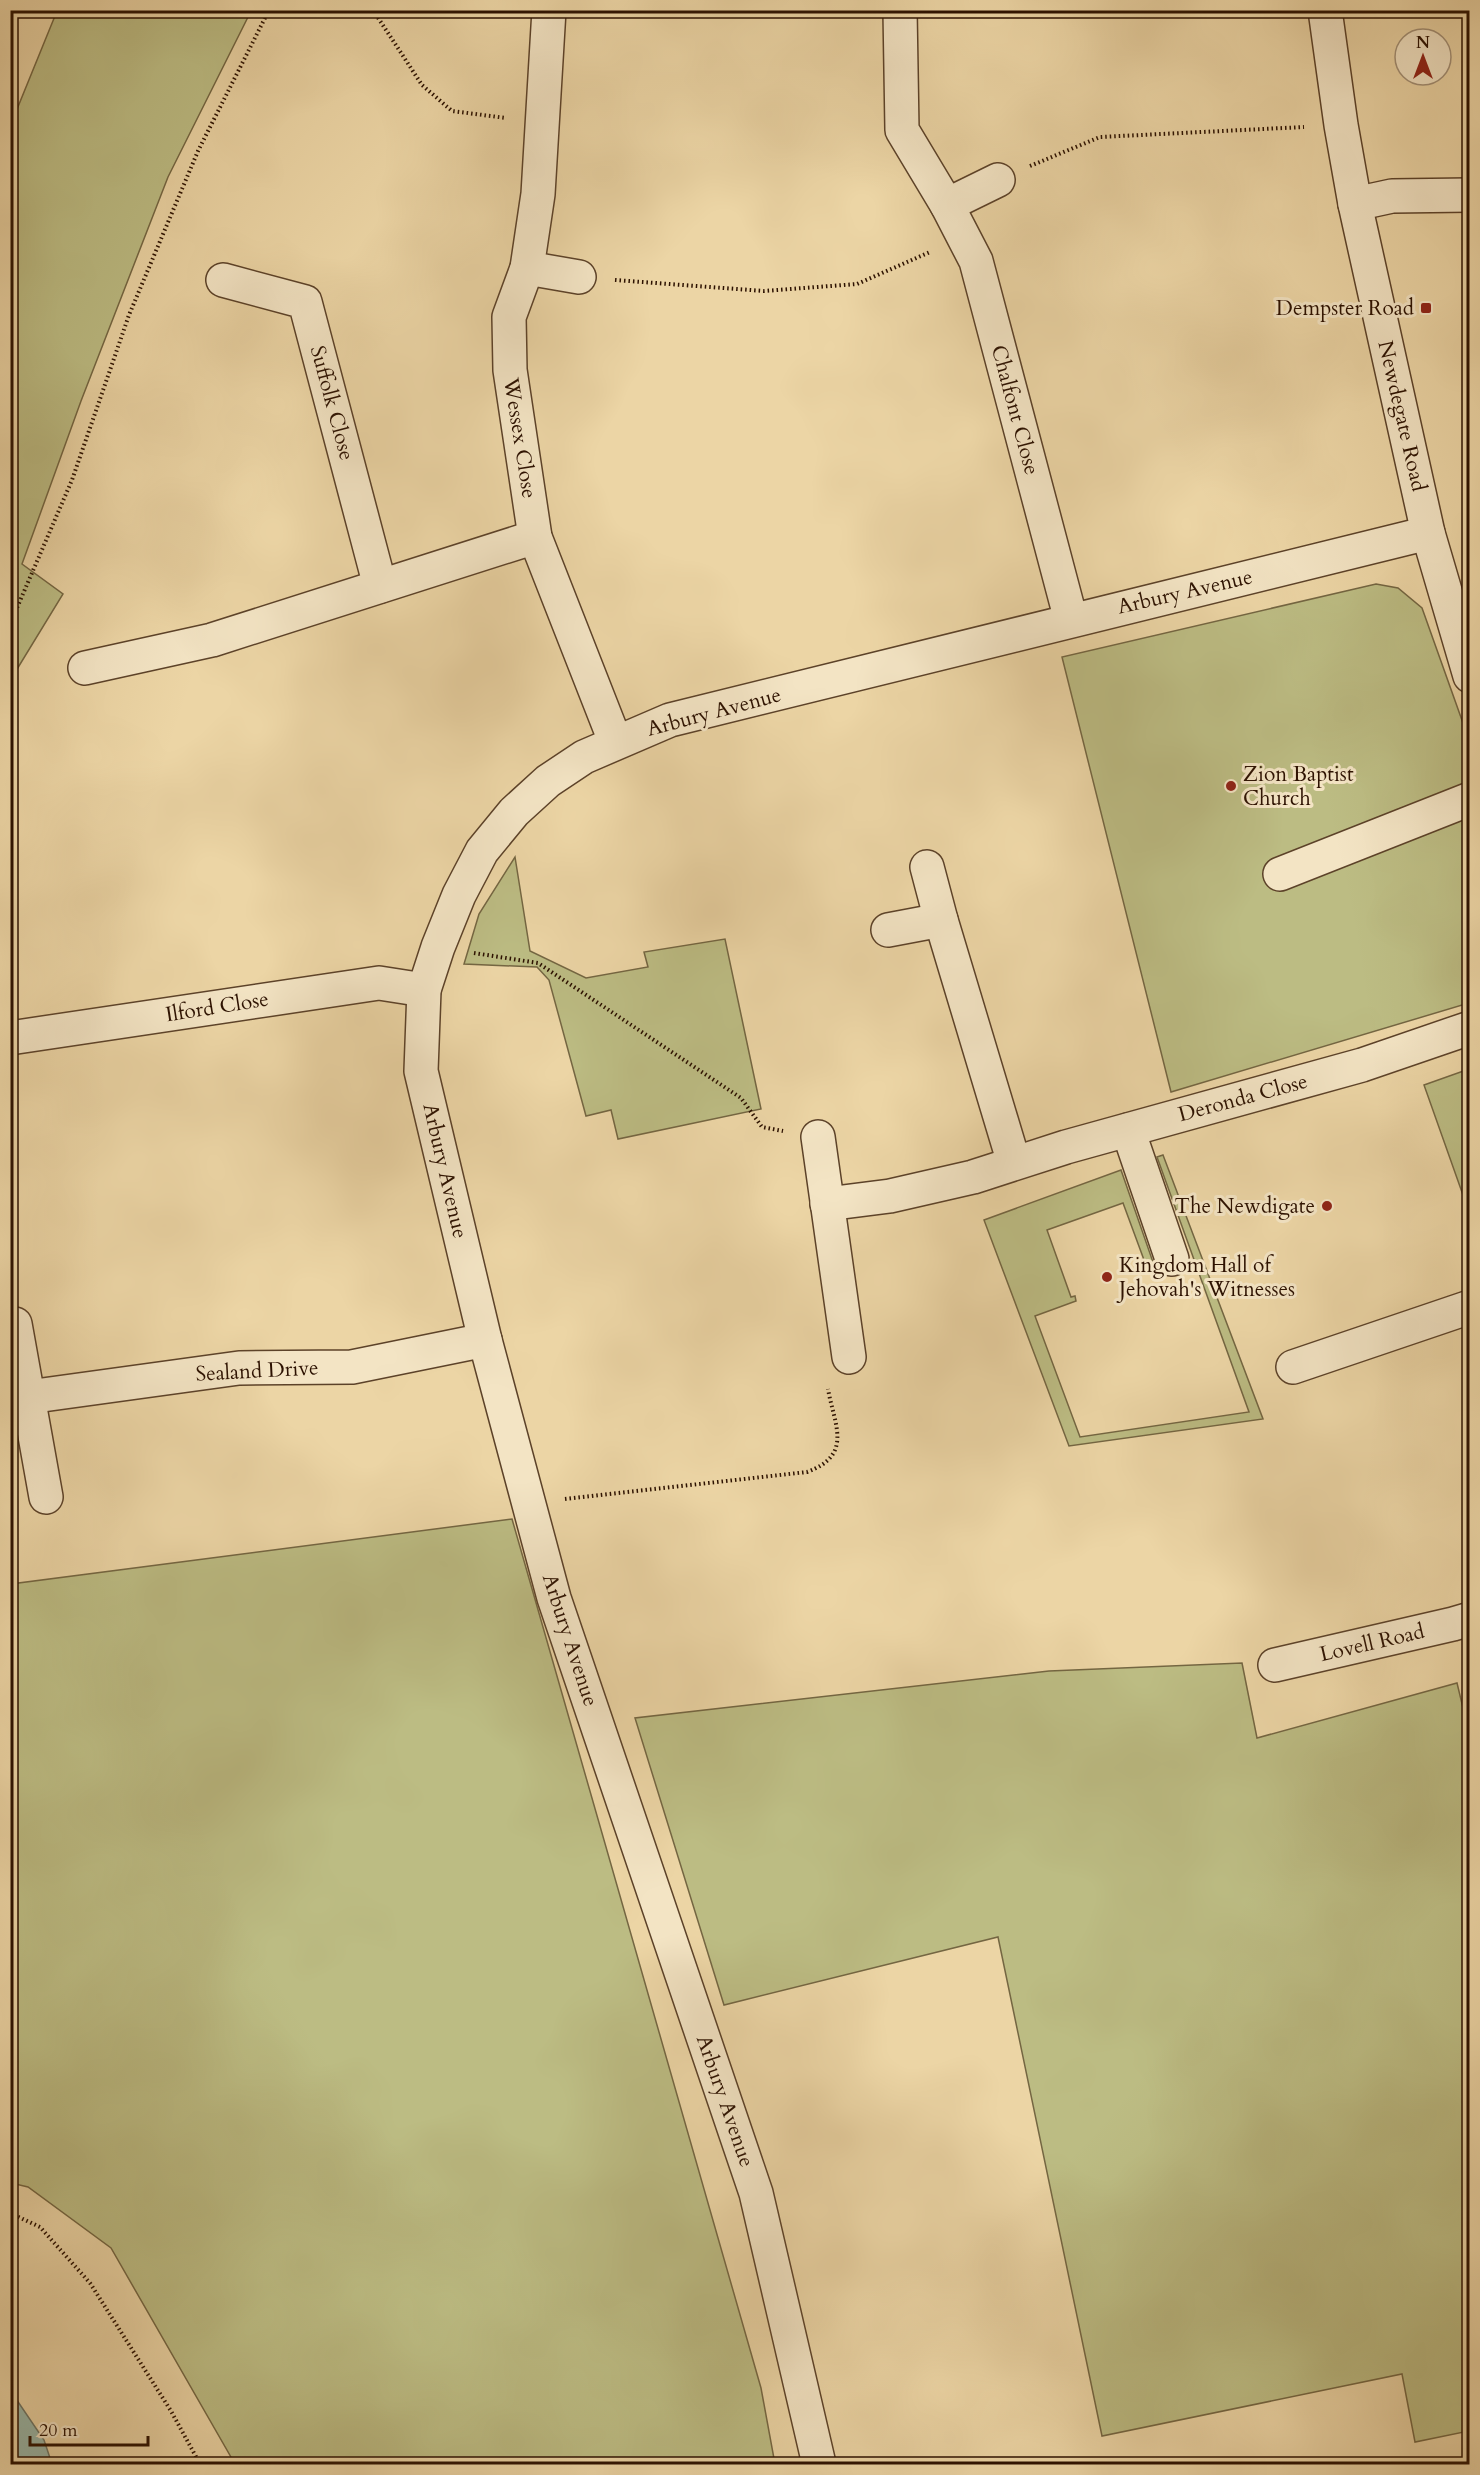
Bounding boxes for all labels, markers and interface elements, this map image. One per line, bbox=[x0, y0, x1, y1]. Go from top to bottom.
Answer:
north arrow bbox=[1393, 27, 1453, 87]
text: N bbox=[1416, 32, 1430, 54]
place label: Dempster Road bbox=[1276, 294, 1414, 323]
marker: Dempster Road bbox=[1419, 301, 1433, 315]
street label: Newdegate Road bbox=[1371, 338, 1433, 494]
street label: Suffolk Close bbox=[303, 342, 361, 464]
street label: Chalfont Close bbox=[984, 342, 1046, 478]
street label: Wessex Close bbox=[496, 375, 544, 500]
street label: Arbury Avenue bbox=[1115, 562, 1255, 622]
street label: Arbury Avenue bbox=[644, 680, 784, 744]
place label: Zion Baptist Church bbox=[1243, 760, 1354, 813]
marker: Zion Baptist Church bbox=[1224, 779, 1238, 793]
street label: Ilford Close bbox=[163, 985, 271, 1029]
street label: Deronda Close bbox=[1175, 1067, 1311, 1129]
street label: Arbury Avenue bbox=[415, 1101, 475, 1241]
place label: The Newdigate bbox=[1175, 1192, 1315, 1221]
marker: The Newdigate bbox=[1320, 1199, 1334, 1213]
place label: Kingdom Hall of Jehovah's Witnesses bbox=[1116, 1251, 1295, 1304]
marker: Kingdom Hall of Jehovah's Witnesses bbox=[1100, 1270, 1114, 1284]
street label: Sealand Drive bbox=[195, 1353, 319, 1389]
street label: Arbury Avenue bbox=[535, 1570, 605, 1710]
street label: Lovell Road bbox=[1317, 1617, 1427, 1669]
street label: Arbury Avenue bbox=[689, 2031, 761, 2171]
scale bar bbox=[30, 2409, 148, 2447]
text: 20 m bbox=[39, 2418, 78, 2443]

